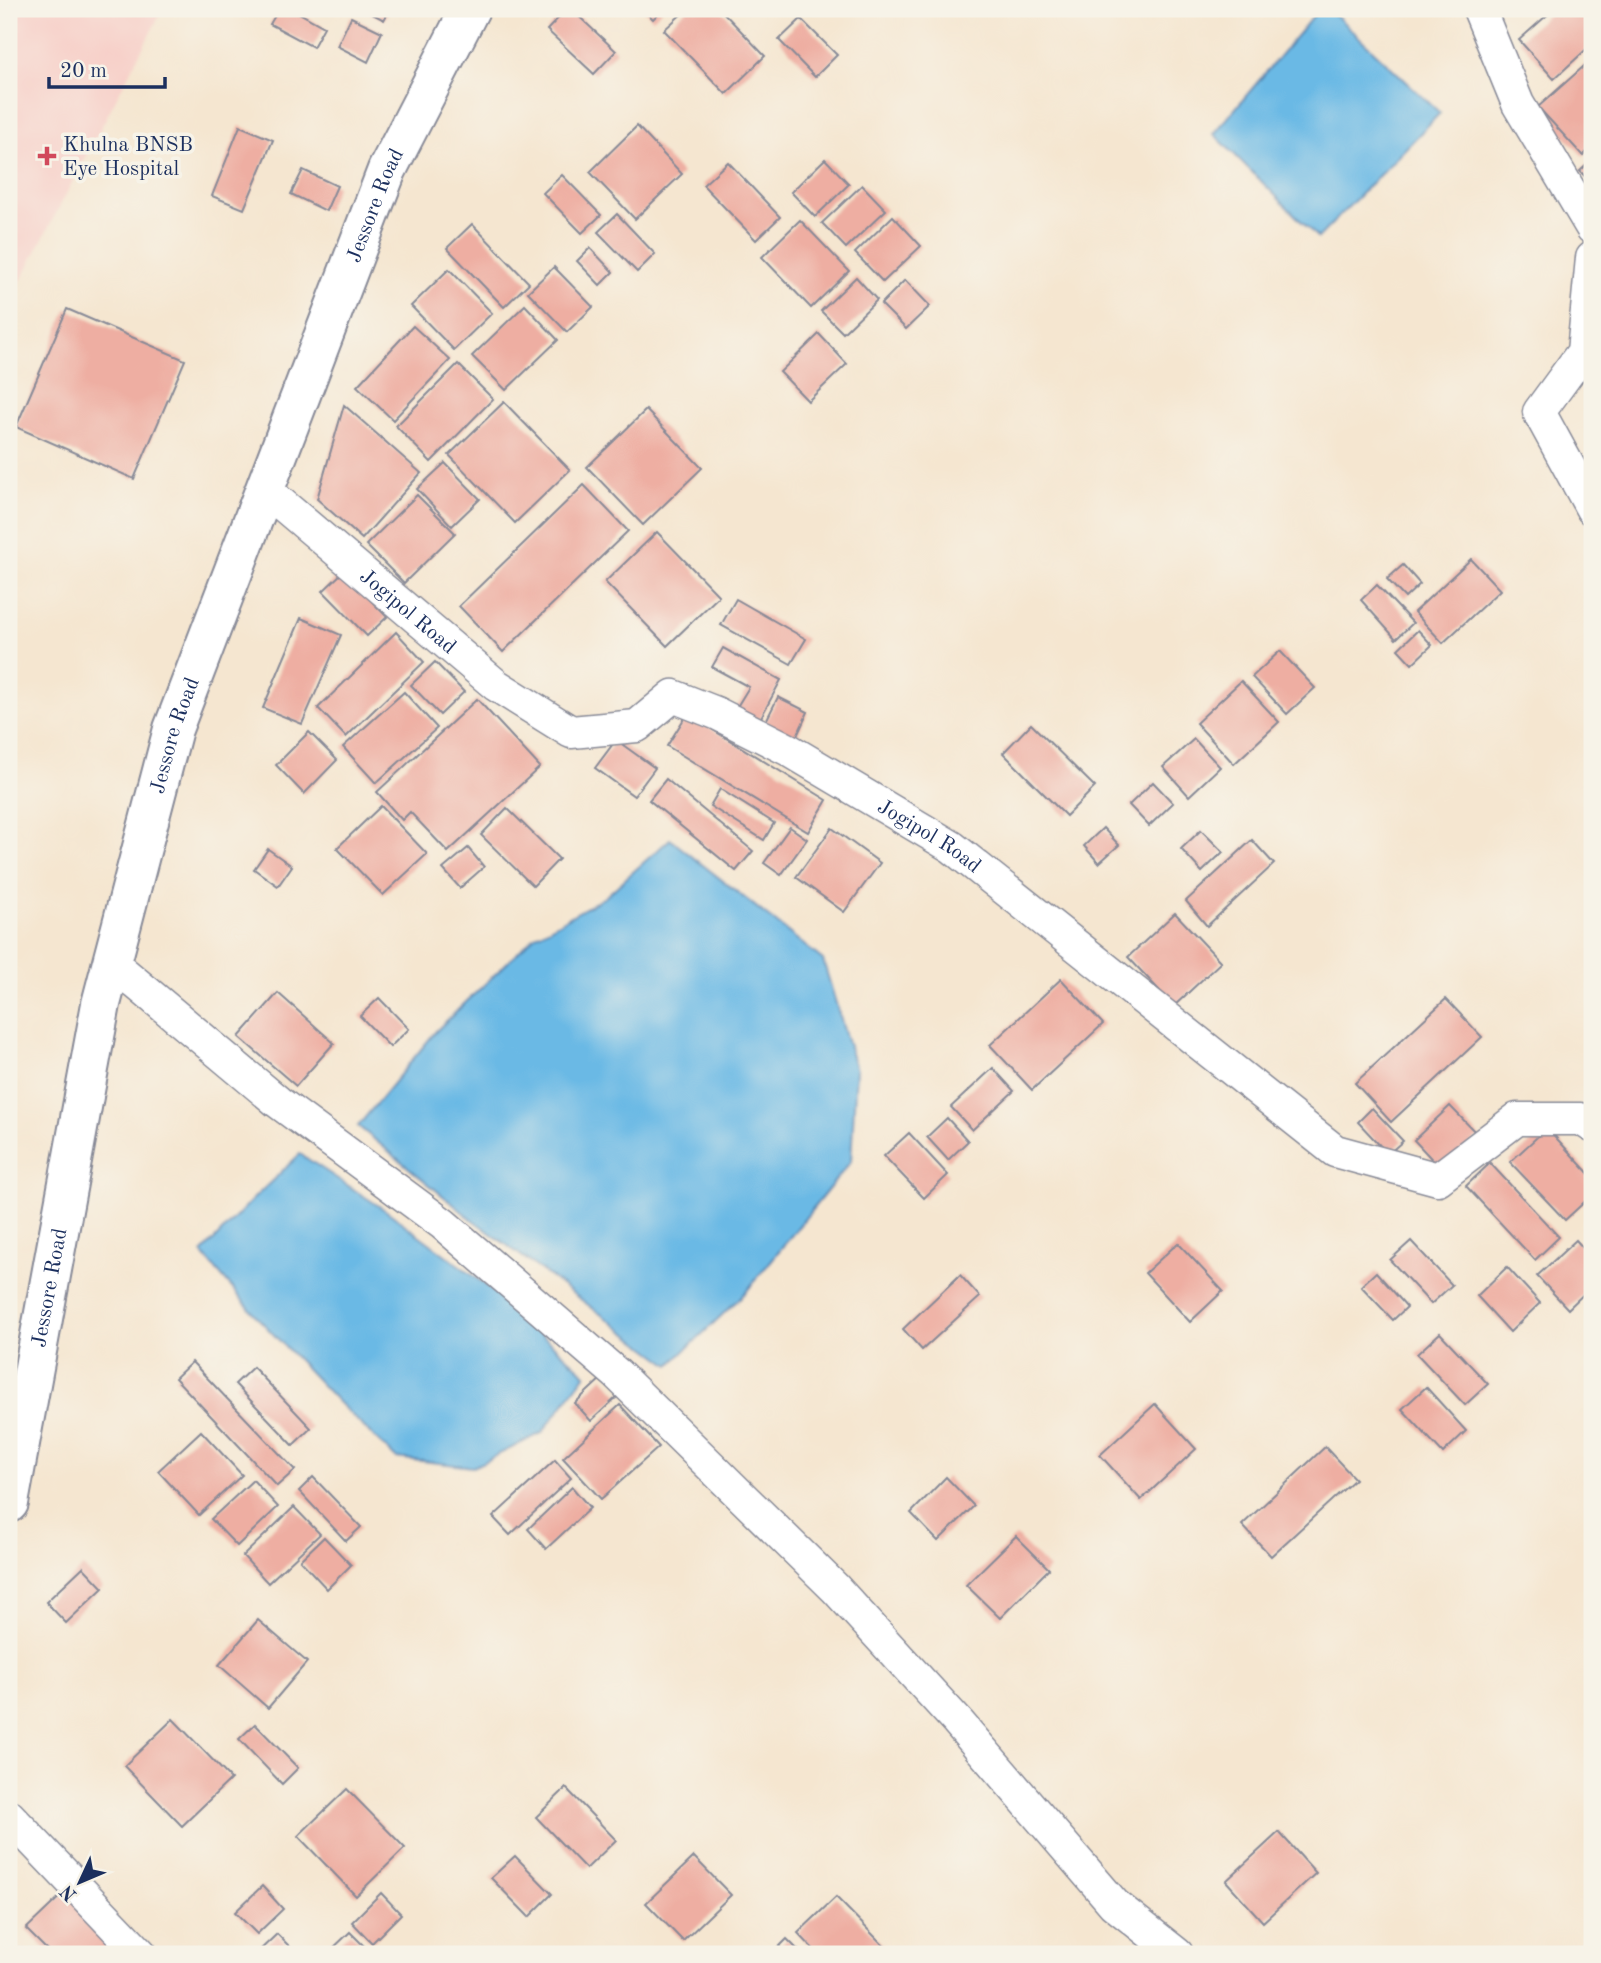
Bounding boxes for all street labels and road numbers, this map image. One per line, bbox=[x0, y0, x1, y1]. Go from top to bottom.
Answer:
street label: Jessore Road bbox=[344, 145, 408, 265]
street label: Jogipol Road bbox=[355, 566, 459, 658]
street label: Jessore Road bbox=[148, 675, 204, 796]
street label: Jogipol Road bbox=[873, 796, 984, 878]
street label: Jessore Road bbox=[29, 1227, 71, 1349]

